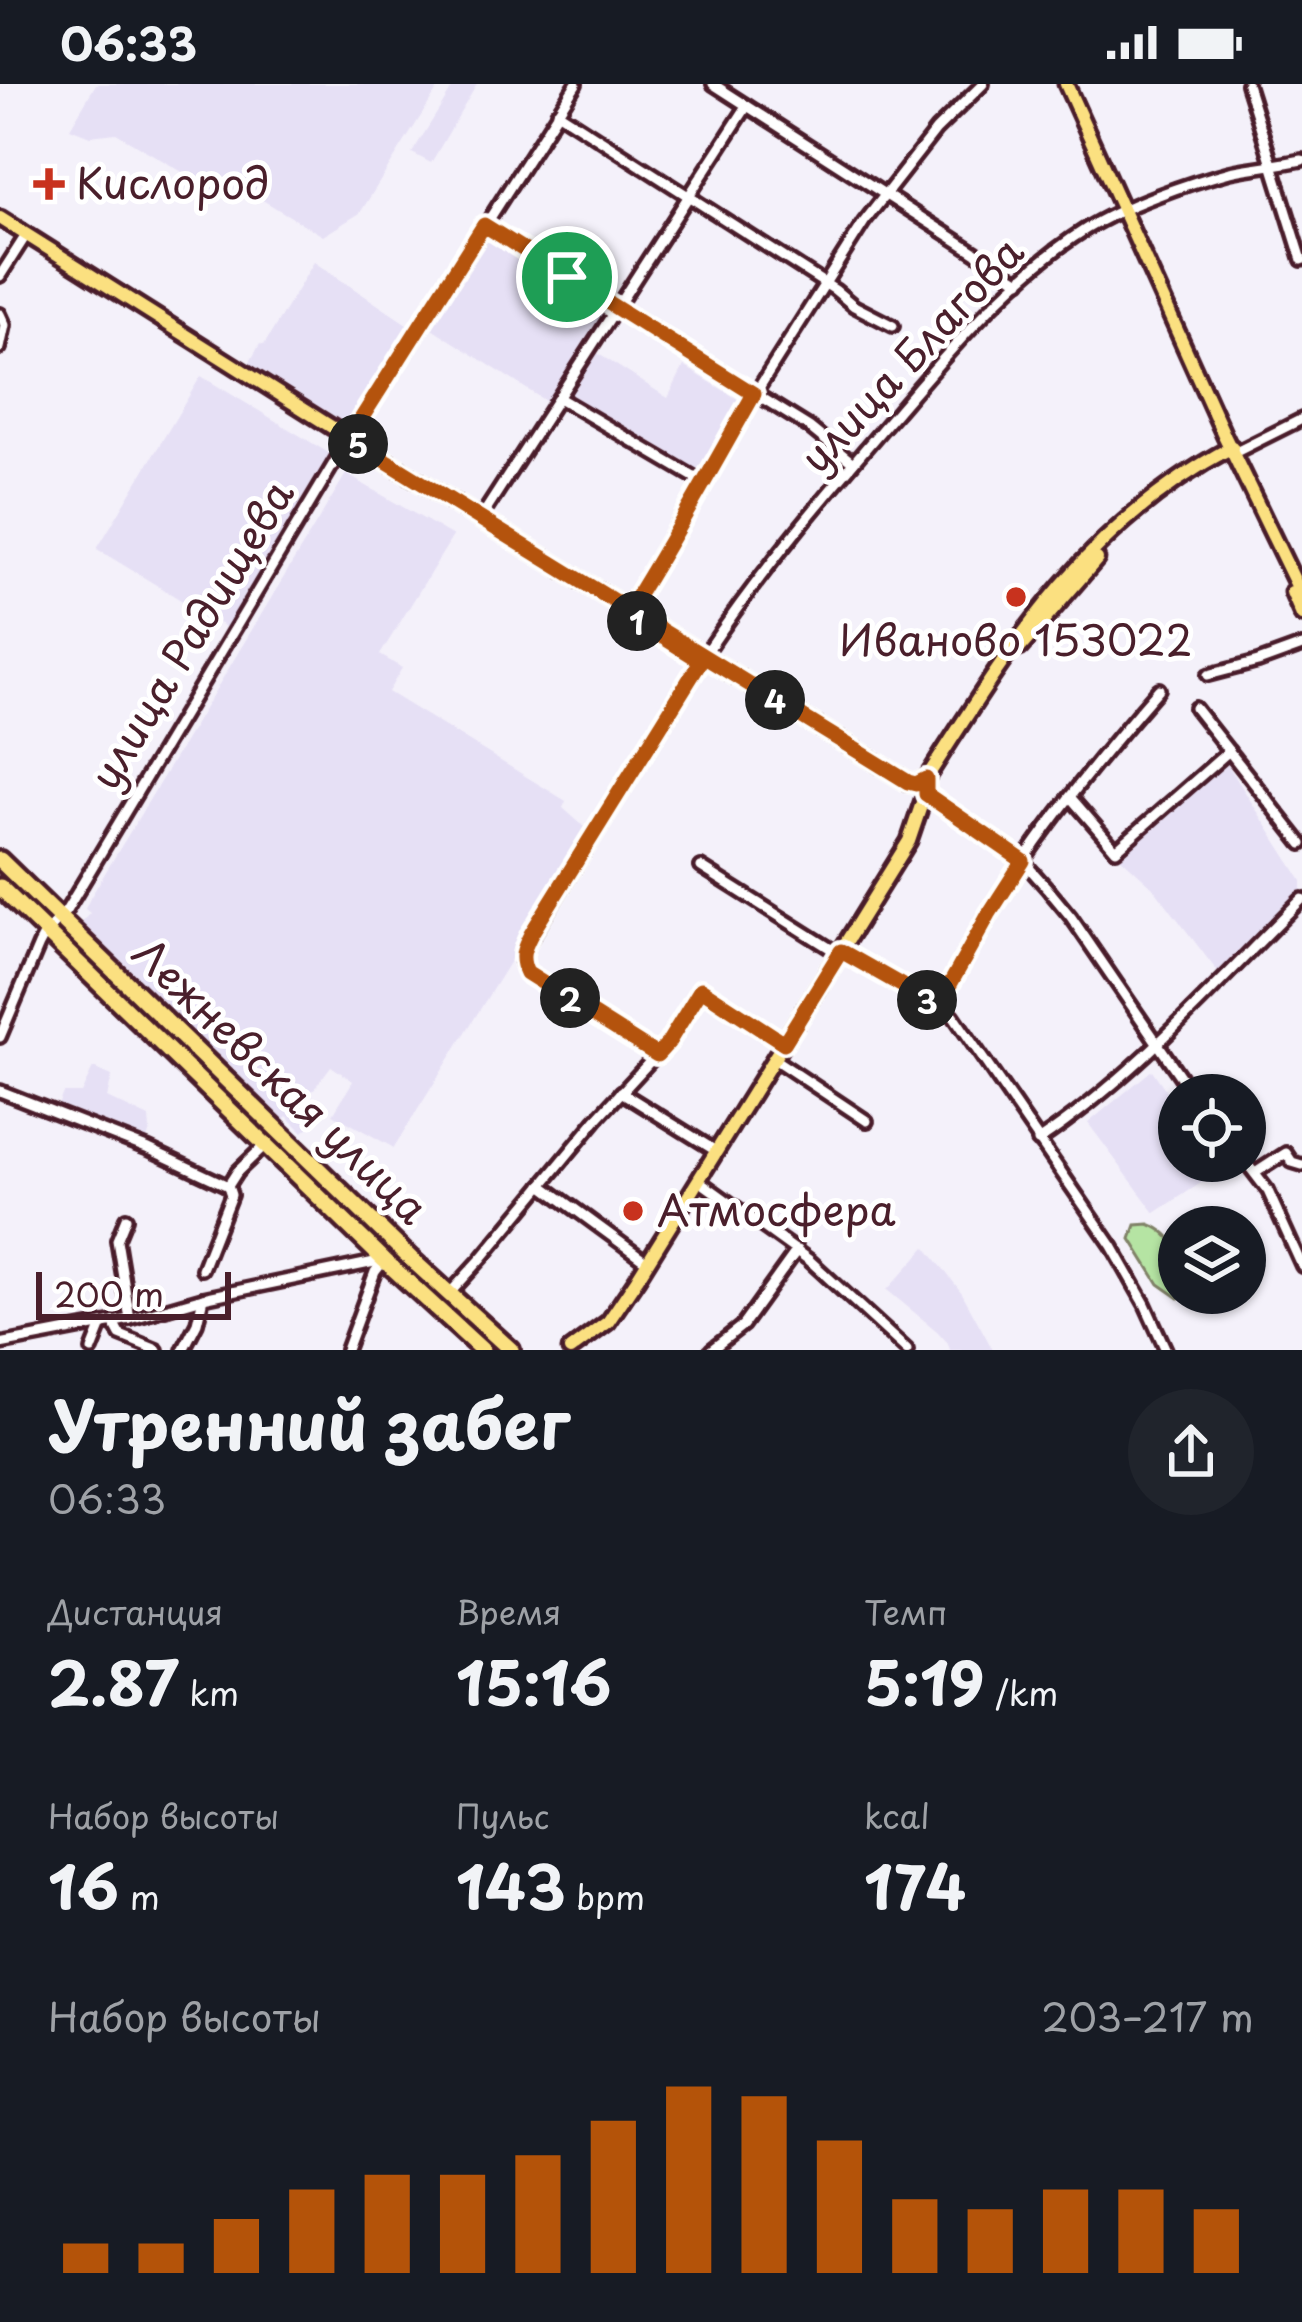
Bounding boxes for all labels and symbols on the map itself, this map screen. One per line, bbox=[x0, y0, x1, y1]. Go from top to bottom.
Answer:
place label: Кислород bbox=[76, 150, 270, 213]
marker: Кислород bbox=[33, 168, 65, 200]
street label: улица Благова bbox=[784, 221, 1037, 486]
pin bbox=[516, 226, 618, 328]
pin: 5 bbox=[328, 414, 388, 474]
street label: улица Радищева bbox=[72, 467, 307, 801]
marker: Иваново 153022 bbox=[1003, 584, 1029, 610]
pin: 1 bbox=[607, 591, 667, 651]
place label: Иваново 153022 bbox=[839, 607, 1193, 670]
pin: 4 bbox=[745, 670, 805, 730]
street label: Лежневская улица bbox=[120, 921, 444, 1238]
pin: 2 bbox=[540, 968, 600, 1028]
pin: 3 bbox=[897, 970, 957, 1030]
place label: Атмосфера bbox=[657, 1177, 896, 1240]
marker: Атмосфера bbox=[620, 1198, 646, 1224]
scale bar bbox=[36, 1266, 231, 1319]

